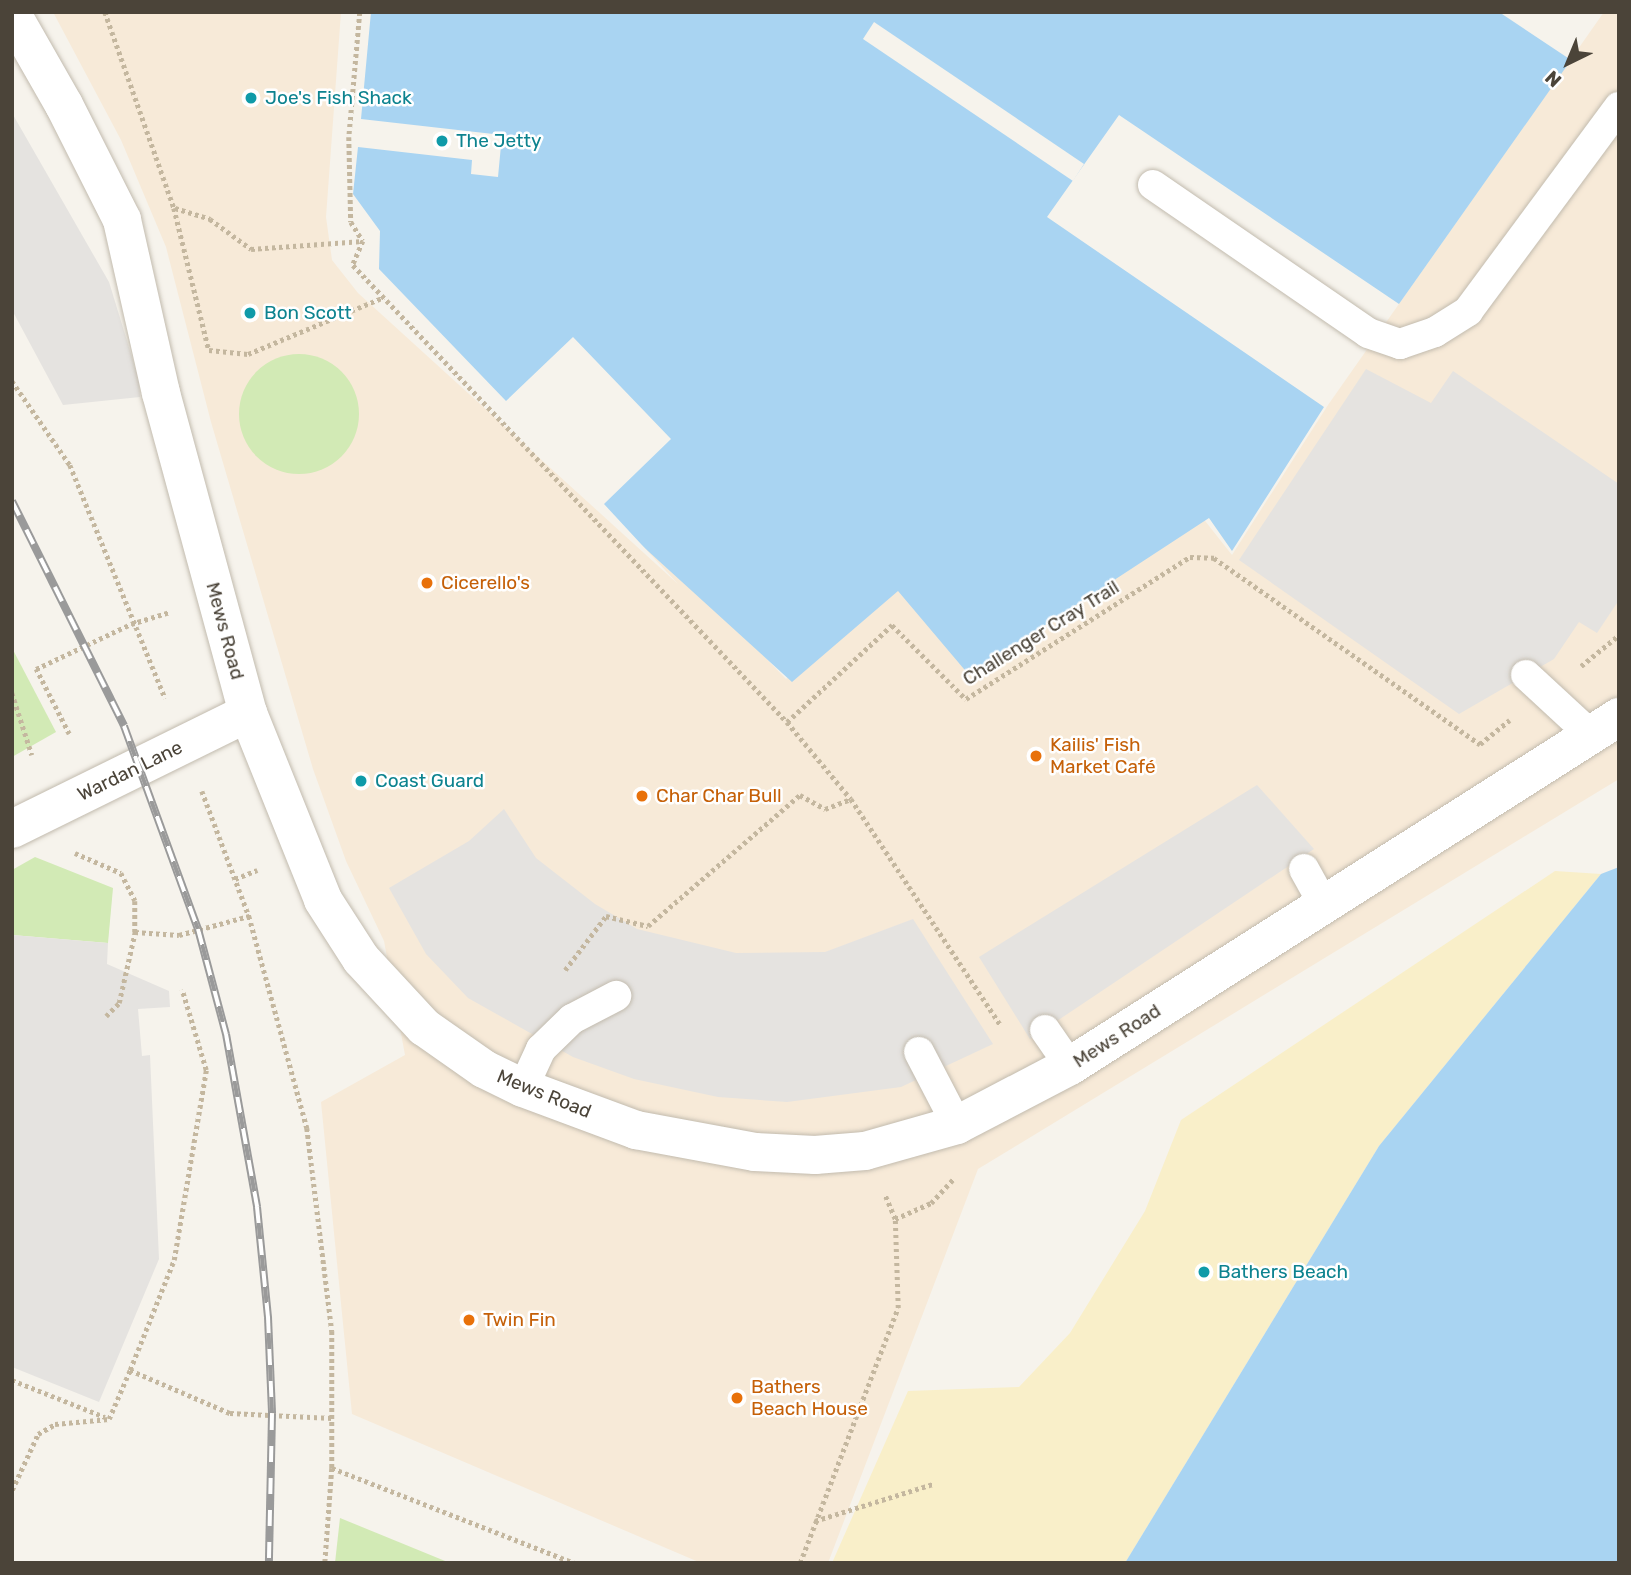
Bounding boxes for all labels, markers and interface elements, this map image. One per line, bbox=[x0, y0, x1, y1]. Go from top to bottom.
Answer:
north arrow bbox=[1533, 28, 1603, 98]
text: N bbox=[1541, 66, 1566, 92]
place label: Joe's Fish Shack bbox=[265, 87, 412, 109]
marker: Joe's Fish Shack bbox=[243, 90, 259, 106]
place label: The Jetty bbox=[456, 130, 541, 152]
marker: The Jetty bbox=[434, 133, 450, 149]
place label: Bon Scott bbox=[264, 302, 352, 324]
marker: Bon Scott bbox=[242, 305, 258, 321]
place label: Cicerello's bbox=[441, 572, 530, 594]
marker: Cicerello's bbox=[419, 575, 435, 591]
street label: Challenger Cray Trail bbox=[958, 575, 1124, 691]
street label: Mews Road bbox=[201, 580, 249, 682]
place label: Kailis' Fish Market Café bbox=[1050, 734, 1156, 778]
street label: Wardan Lane bbox=[74, 736, 186, 806]
marker: Kailis' Fish Market Café bbox=[1028, 748, 1044, 764]
place label: Coast Guard bbox=[375, 770, 484, 792]
marker: Coast Guard bbox=[353, 773, 369, 789]
place label: Char Char Bull bbox=[656, 785, 783, 807]
marker: Char Char Bull bbox=[634, 788, 650, 804]
street label: Mews Road bbox=[1069, 999, 1165, 1073]
street label: Mews Road bbox=[493, 1065, 595, 1123]
place label: Bathers Beach bbox=[1218, 1261, 1348, 1283]
marker: Bathers Beach bbox=[1196, 1264, 1212, 1280]
place label: Twin Fin bbox=[483, 1309, 556, 1331]
marker: Twin Fin bbox=[461, 1312, 477, 1328]
place label: Bathers Beach House bbox=[751, 1376, 868, 1420]
marker: Bathers Beach House bbox=[729, 1390, 745, 1406]

